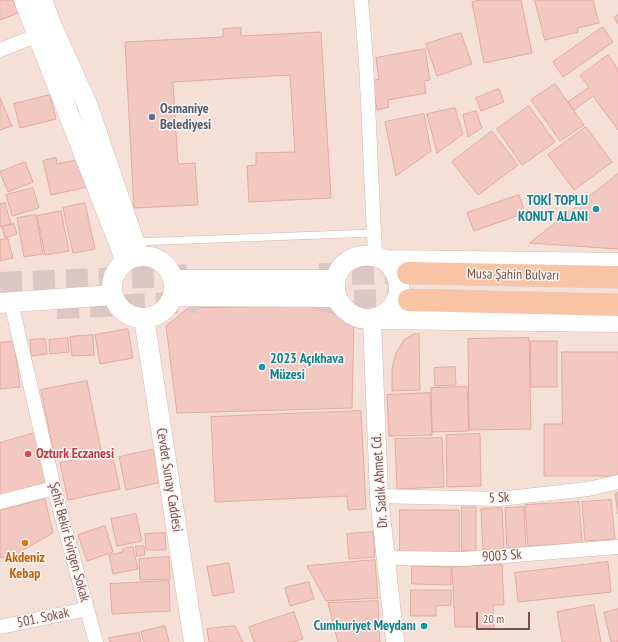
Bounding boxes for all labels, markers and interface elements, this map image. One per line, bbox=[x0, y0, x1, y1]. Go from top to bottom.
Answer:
place label: Osmaniye Belediyesi bbox=[160, 101, 211, 134]
marker: Osmaniye Belediyesi bbox=[147, 112, 157, 122]
place label: TOKİ TOPLU KONUT ALANI bbox=[518, 193, 588, 226]
marker: TOKİ TOPLU KONUT ALANI bbox=[591, 204, 601, 214]
street label: Musa Şahin Bulvarı bbox=[467, 266, 559, 284]
place label: 2023 Açıkhava Müzesi bbox=[270, 351, 344, 384]
marker: 2023 Açıkhava Müzesi bbox=[257, 362, 267, 372]
street label: Cevdet Sunay Caddesi bbox=[152, 427, 186, 533]
street label: Dr. Sadık Ahmet Cd. bbox=[368, 433, 392, 529]
place label: Ozturk Eczanesi bbox=[36, 446, 114, 462]
marker: Ozturk Eczanesi bbox=[23, 449, 33, 459]
street label: Şehit Bekir Evirgen Sokak bbox=[45, 480, 93, 604]
street label: 5 Sk bbox=[488, 489, 510, 507]
marker: Akdeniz Kebap bbox=[20, 538, 30, 548]
street label: 9003 Sk bbox=[482, 546, 522, 566]
place label: Akdeniz Kebap bbox=[5, 550, 45, 582]
street label: 501. Sokak bbox=[15, 604, 71, 632]
scale bar bbox=[478, 604, 532, 630]
text: 20 m bbox=[483, 611, 504, 626]
place label: Cumhuriyet Meydanı bbox=[314, 618, 416, 634]
marker: Cumhuriyet Meydanı bbox=[419, 621, 429, 631]

